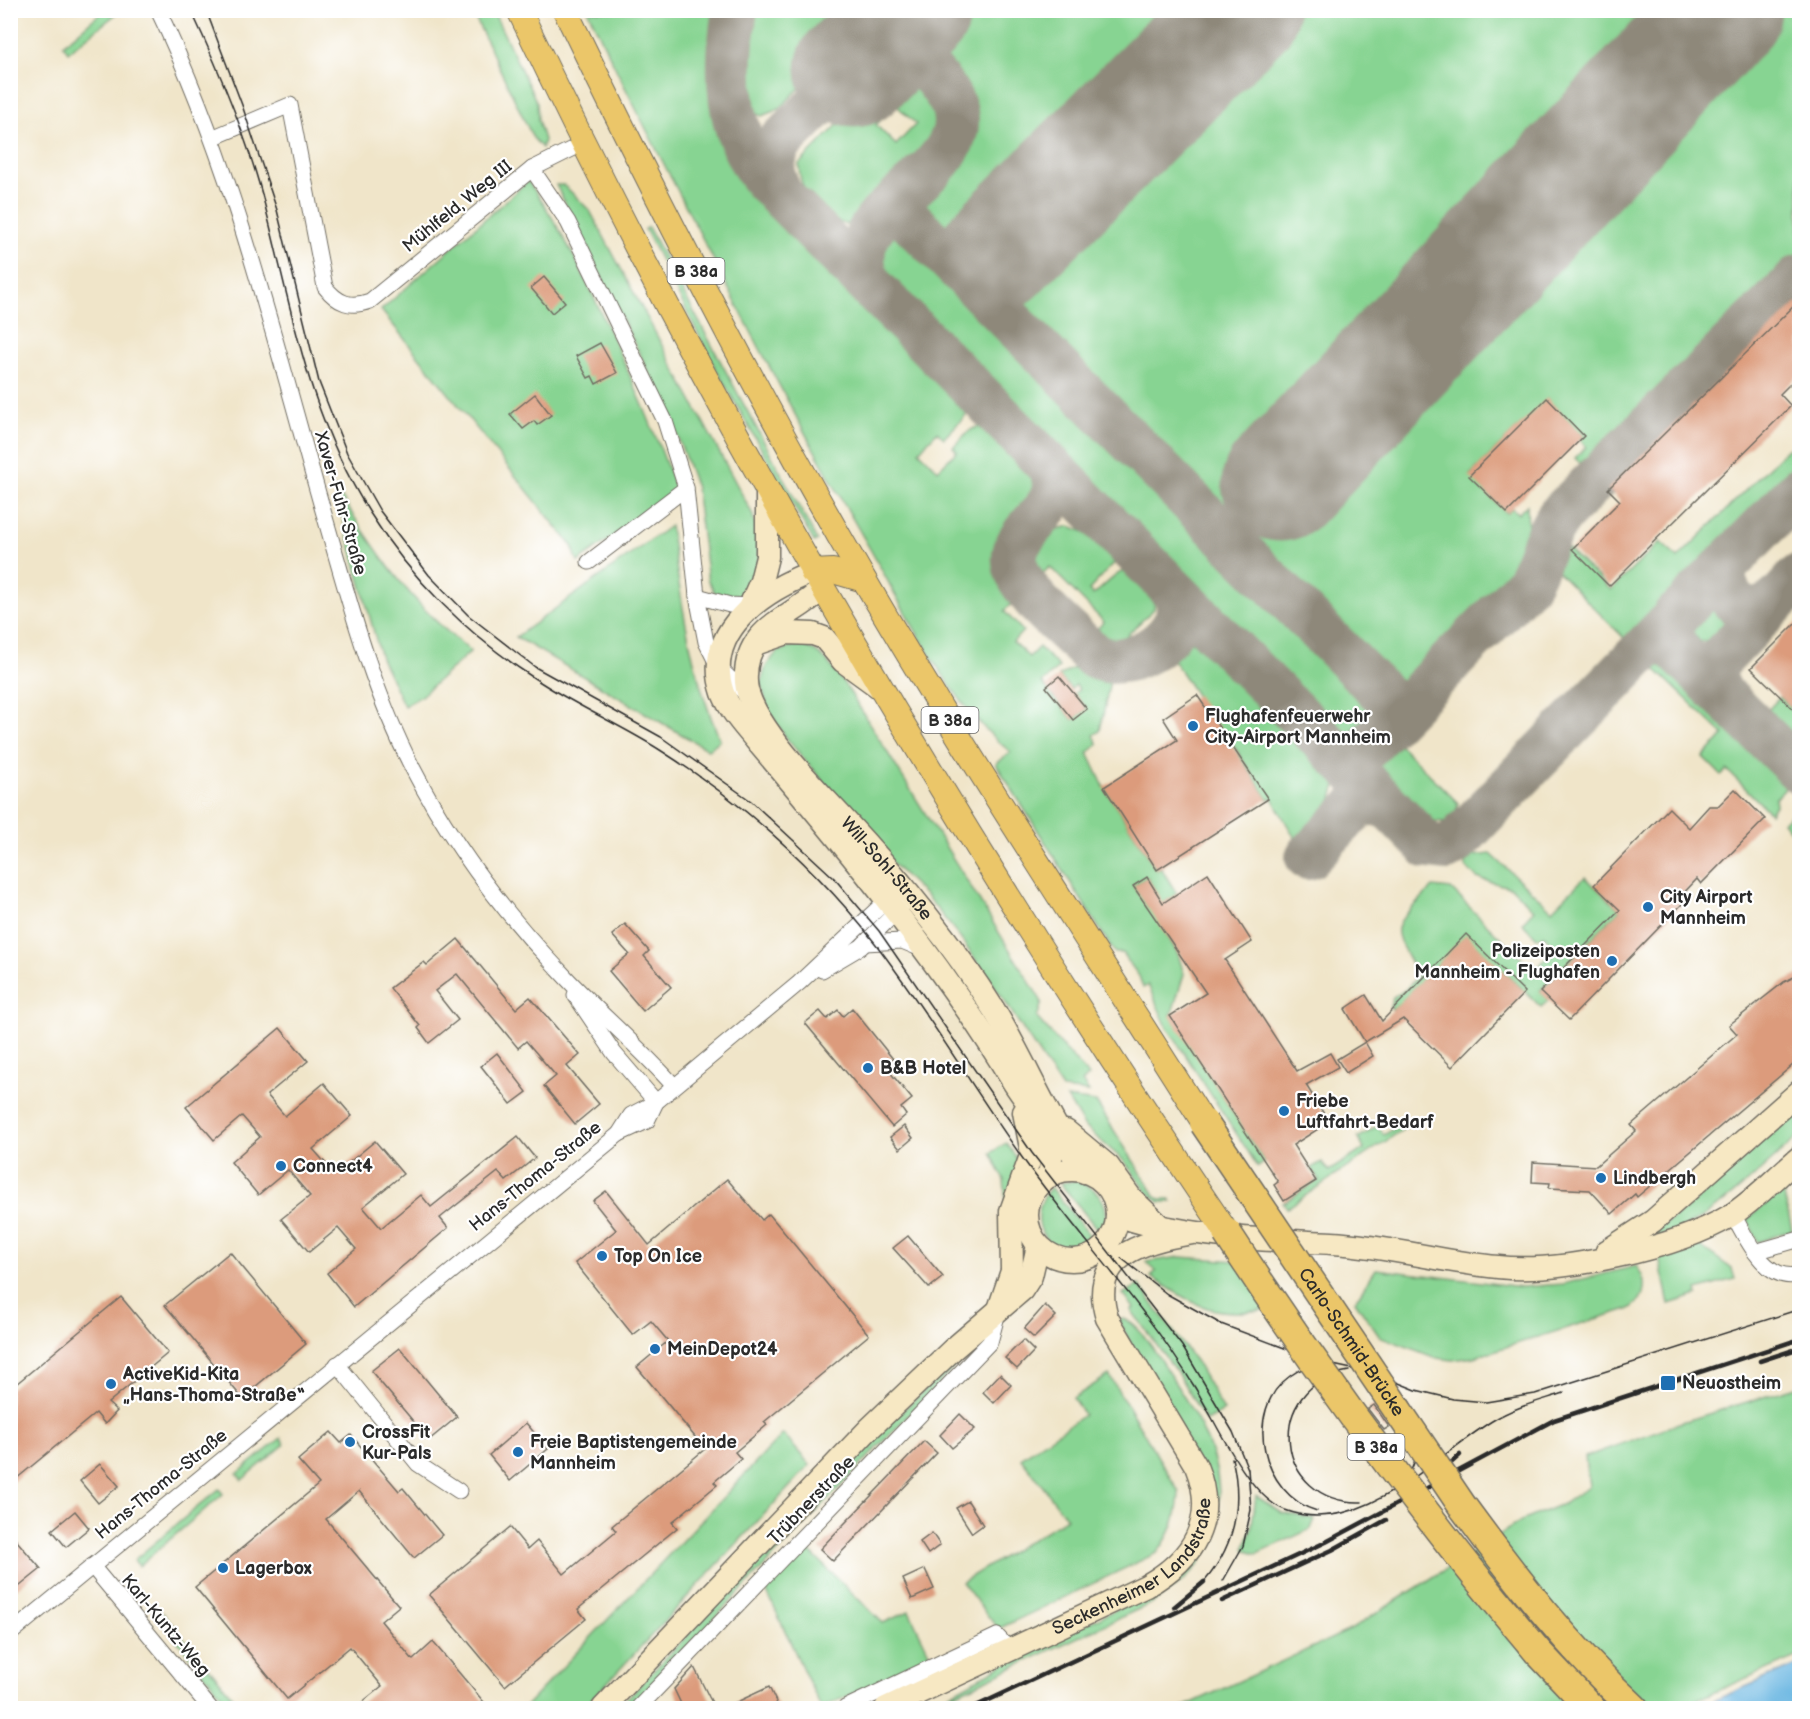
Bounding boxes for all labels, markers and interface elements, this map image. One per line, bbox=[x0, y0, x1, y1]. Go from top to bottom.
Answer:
street label: Mühlfeld, Weg III bbox=[398, 156, 516, 257]
road number: B 38a bbox=[668, 258, 724, 284]
street label: Xaver-Fuhr-Straße bbox=[310, 428, 371, 578]
place label: Flughafenfeuerwehr City-Airport Mannheim bbox=[1205, 706, 1391, 748]
road number: B 38a bbox=[922, 707, 978, 733]
marker: Flughafenfeuerwehr City-Airport Mannheim bbox=[1186, 719, 1200, 733]
street label: Will-Sohl-Straße bbox=[836, 813, 937, 925]
place label: City Airport Mannheim bbox=[1660, 887, 1752, 929]
marker: City Airport Mannheim bbox=[1641, 900, 1655, 914]
place label: Polizeiposten Mannheim - Flughafen bbox=[1415, 941, 1600, 983]
marker: Polizeiposten Mannheim - Flughafen bbox=[1605, 954, 1619, 968]
place label: B&B Hotel bbox=[880, 1058, 966, 1079]
marker: B&B Hotel bbox=[861, 1061, 875, 1075]
place label: Friebe Luftfahrt-Bedarf bbox=[1296, 1091, 1434, 1133]
marker: Friebe Luftfahrt-Bedarf bbox=[1277, 1104, 1291, 1118]
street label: Hans-Thoma-Straße bbox=[465, 1117, 606, 1236]
place label: Connect4 bbox=[293, 1156, 373, 1177]
marker: Connect4 bbox=[274, 1159, 288, 1173]
place label: Lindbergh bbox=[1613, 1168, 1696, 1189]
marker: Lindbergh bbox=[1594, 1171, 1608, 1185]
place label: Top On Ice bbox=[614, 1246, 702, 1267]
marker: Top On Ice bbox=[595, 1249, 609, 1263]
street label: Carlo-Schmid-Brücke bbox=[1294, 1264, 1409, 1421]
place label: MeinDepot24 bbox=[667, 1339, 778, 1360]
marker: MeinDepot24 bbox=[648, 1342, 662, 1356]
place label: ActiveKid-Kita „Hans-Thoma-Straße“ bbox=[122, 1364, 305, 1406]
place label: Neuostheim bbox=[1682, 1373, 1781, 1394]
marker: Neuostheim bbox=[1659, 1374, 1677, 1392]
marker: ActiveKid-Kita „Hans-Thoma-Straße“ bbox=[104, 1377, 118, 1391]
place label: CrossFit Kur-Pals bbox=[362, 1422, 431, 1464]
street label: Hans-Thoma-Straße bbox=[91, 1425, 232, 1544]
place label: Freie Baptistengemeinde Mannheim bbox=[530, 1432, 737, 1474]
road number: B 38a bbox=[1348, 1434, 1404, 1460]
marker: CrossFit Kur-Pals bbox=[343, 1435, 357, 1449]
marker: Freie Baptistengemeinde Mannheim bbox=[511, 1445, 525, 1459]
street label: Trübnerstraße bbox=[764, 1451, 859, 1549]
street label: Seckenheimer Landstraße bbox=[1049, 1497, 1215, 1639]
place label: Lagerbox bbox=[235, 1558, 312, 1579]
marker: Lagerbox bbox=[216, 1561, 230, 1575]
street label: Karl-Kuntz-Weg bbox=[117, 1570, 214, 1681]

